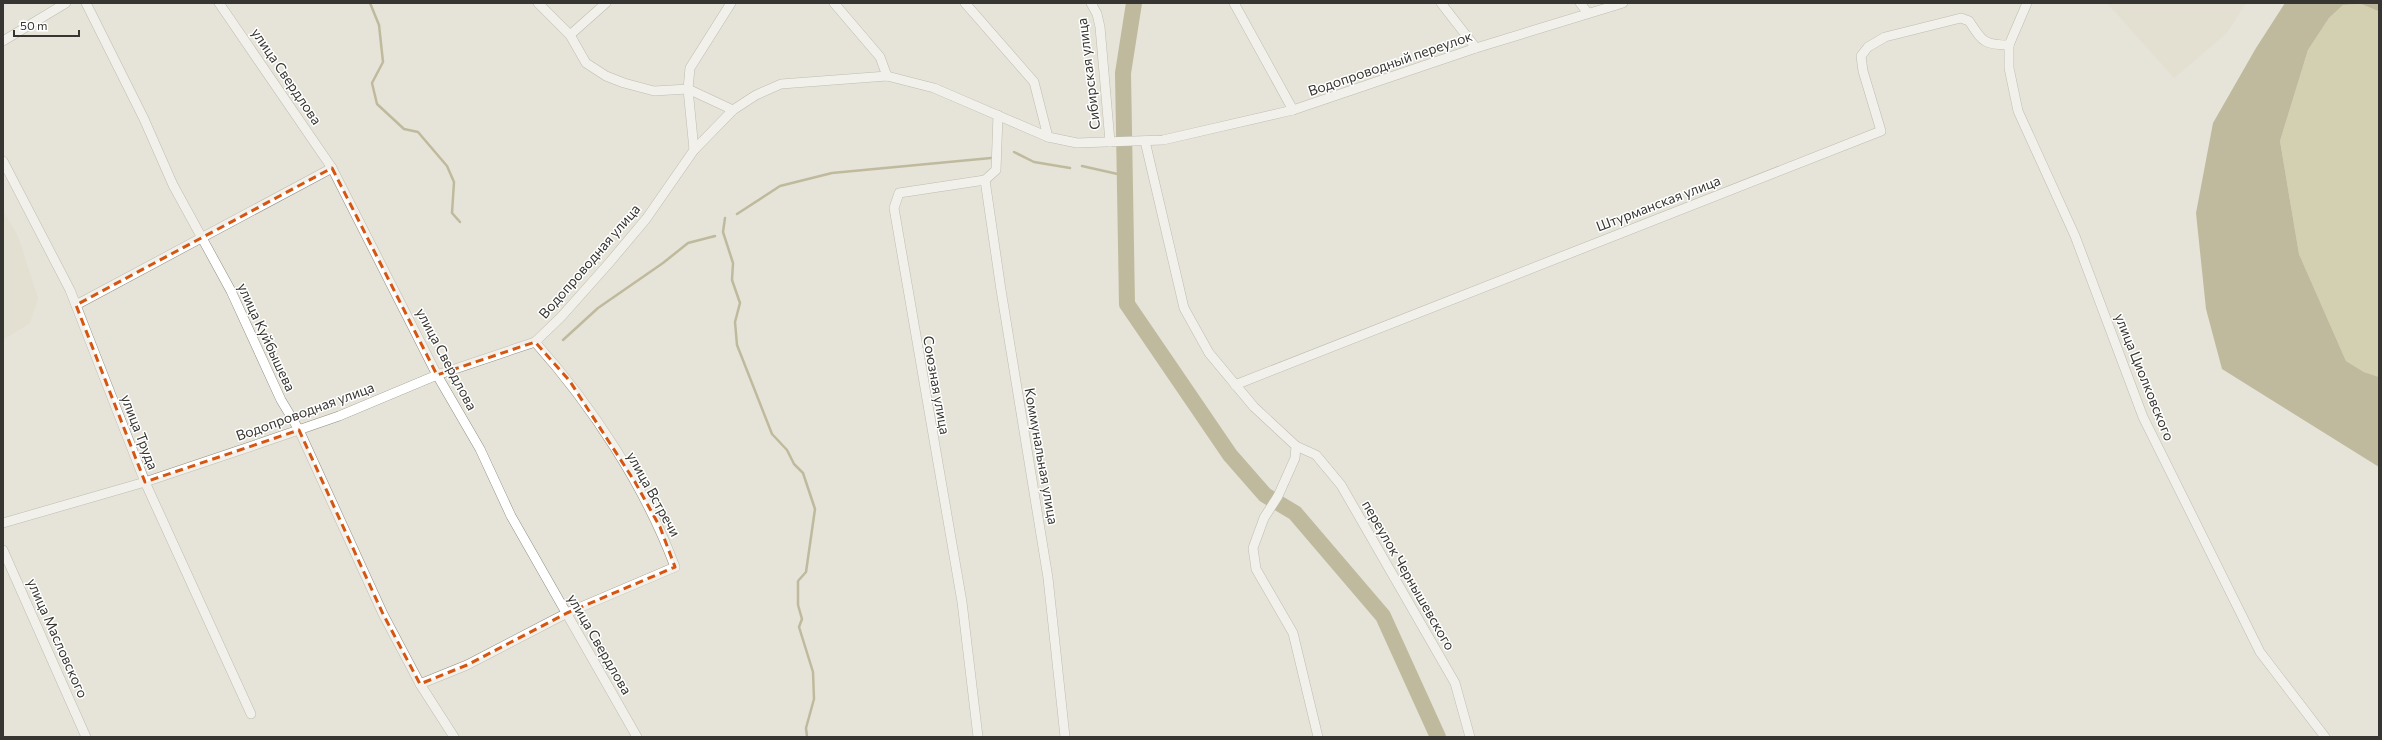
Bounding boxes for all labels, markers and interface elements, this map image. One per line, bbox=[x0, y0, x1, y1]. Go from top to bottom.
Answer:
scale bar bbox=[14, 12, 79, 38]
street label: Сибирская улица bbox=[1073, 17, 1103, 131]
text: 50 m bbox=[20, 18, 48, 32]
street label: улица Свердлова bbox=[248, 24, 326, 128]
street label: Водопроводный переулок bbox=[1306, 27, 1475, 99]
street label: Штурманская улица bbox=[1593, 171, 1723, 235]
street label: Водопроводная улица bbox=[535, 200, 643, 322]
street label: улица Куйбышева bbox=[234, 280, 300, 394]
street label: улица Свердлова bbox=[413, 305, 481, 413]
street label: улица Циолковского bbox=[2112, 311, 2178, 443]
street label: Союзная улица bbox=[920, 334, 954, 436]
street label: Водопроводная улица bbox=[234, 378, 376, 444]
street label: Коммунальная улица bbox=[1022, 386, 1062, 526]
street label: улица Труда bbox=[118, 392, 162, 472]
street label: улица Встречи bbox=[624, 449, 684, 539]
street label: переулок Чернышевского bbox=[1359, 497, 1459, 653]
street label: улица Масловского bbox=[24, 576, 92, 700]
street label: улица Свердлова bbox=[564, 591, 636, 697]

